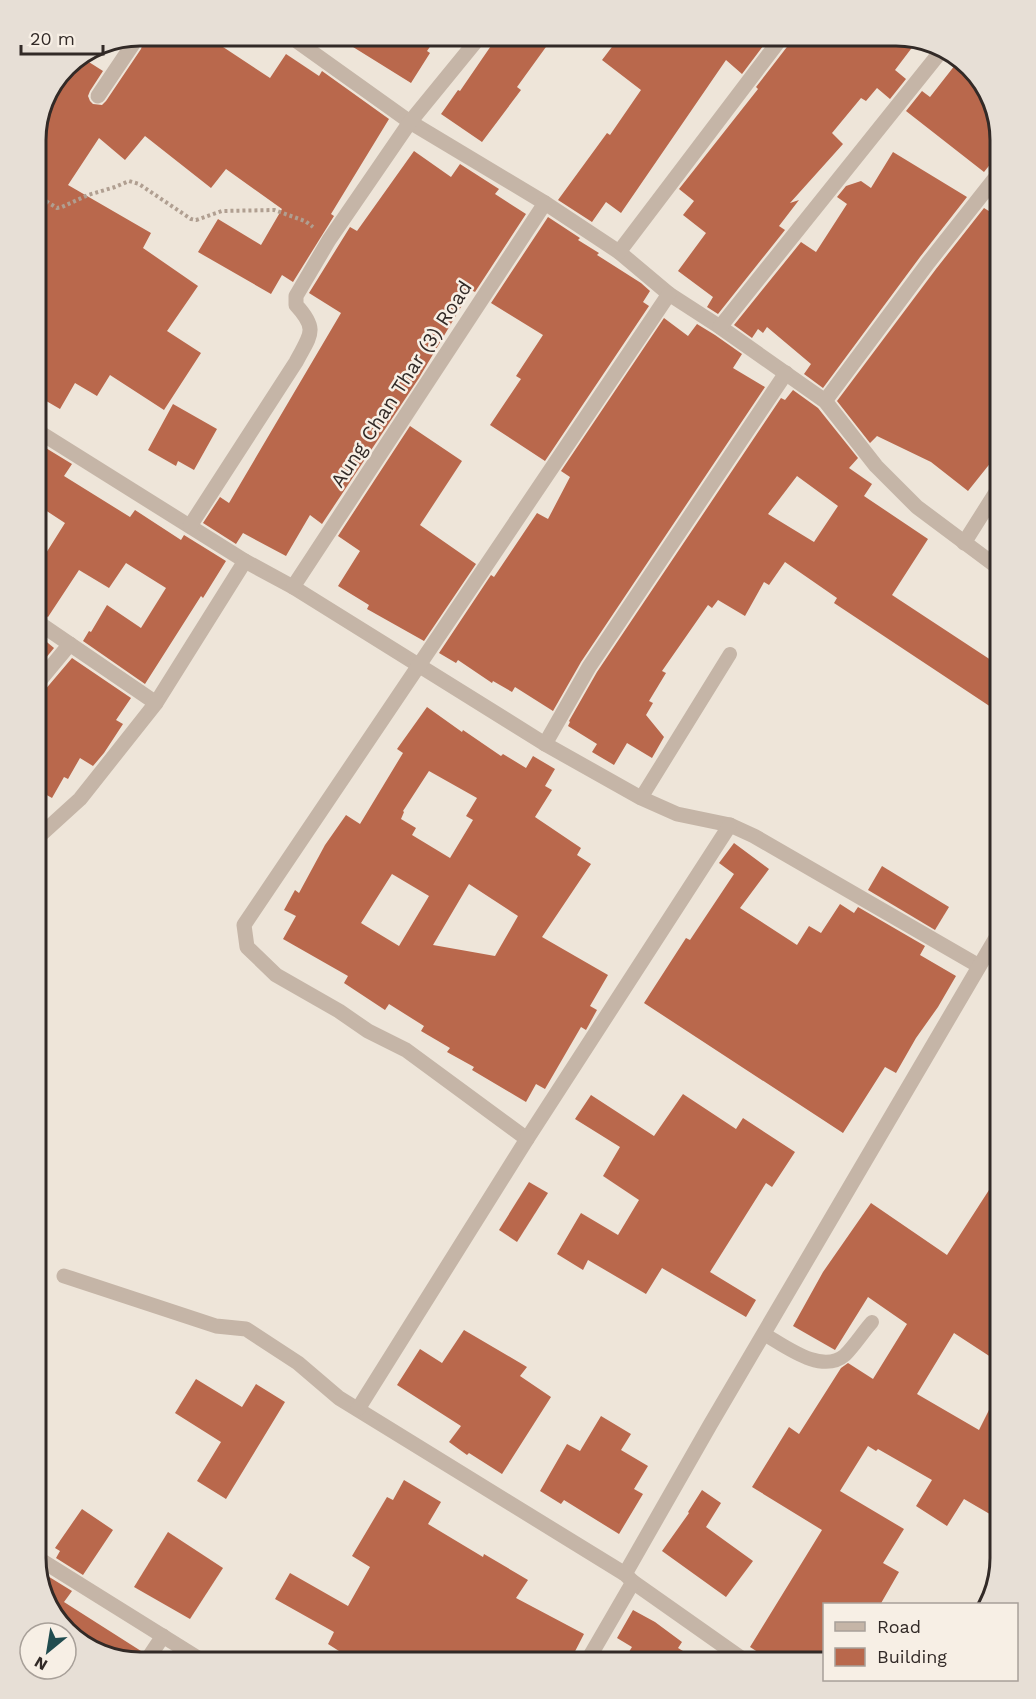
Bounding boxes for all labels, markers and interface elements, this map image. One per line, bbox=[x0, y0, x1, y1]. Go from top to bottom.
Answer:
scale bar bbox=[21, 18, 104, 56]
text: 20 m bbox=[30, 28, 75, 49]
street label: Aung Chan Thar (3) Road bbox=[325, 276, 477, 492]
legend bbox=[823, 1603, 1018, 1681]
text: Road bbox=[877, 1616, 921, 1637]
north arrow bbox=[18, 1621, 78, 1681]
text: Building bbox=[877, 1646, 947, 1667]
text: N bbox=[31, 1652, 51, 1675]

